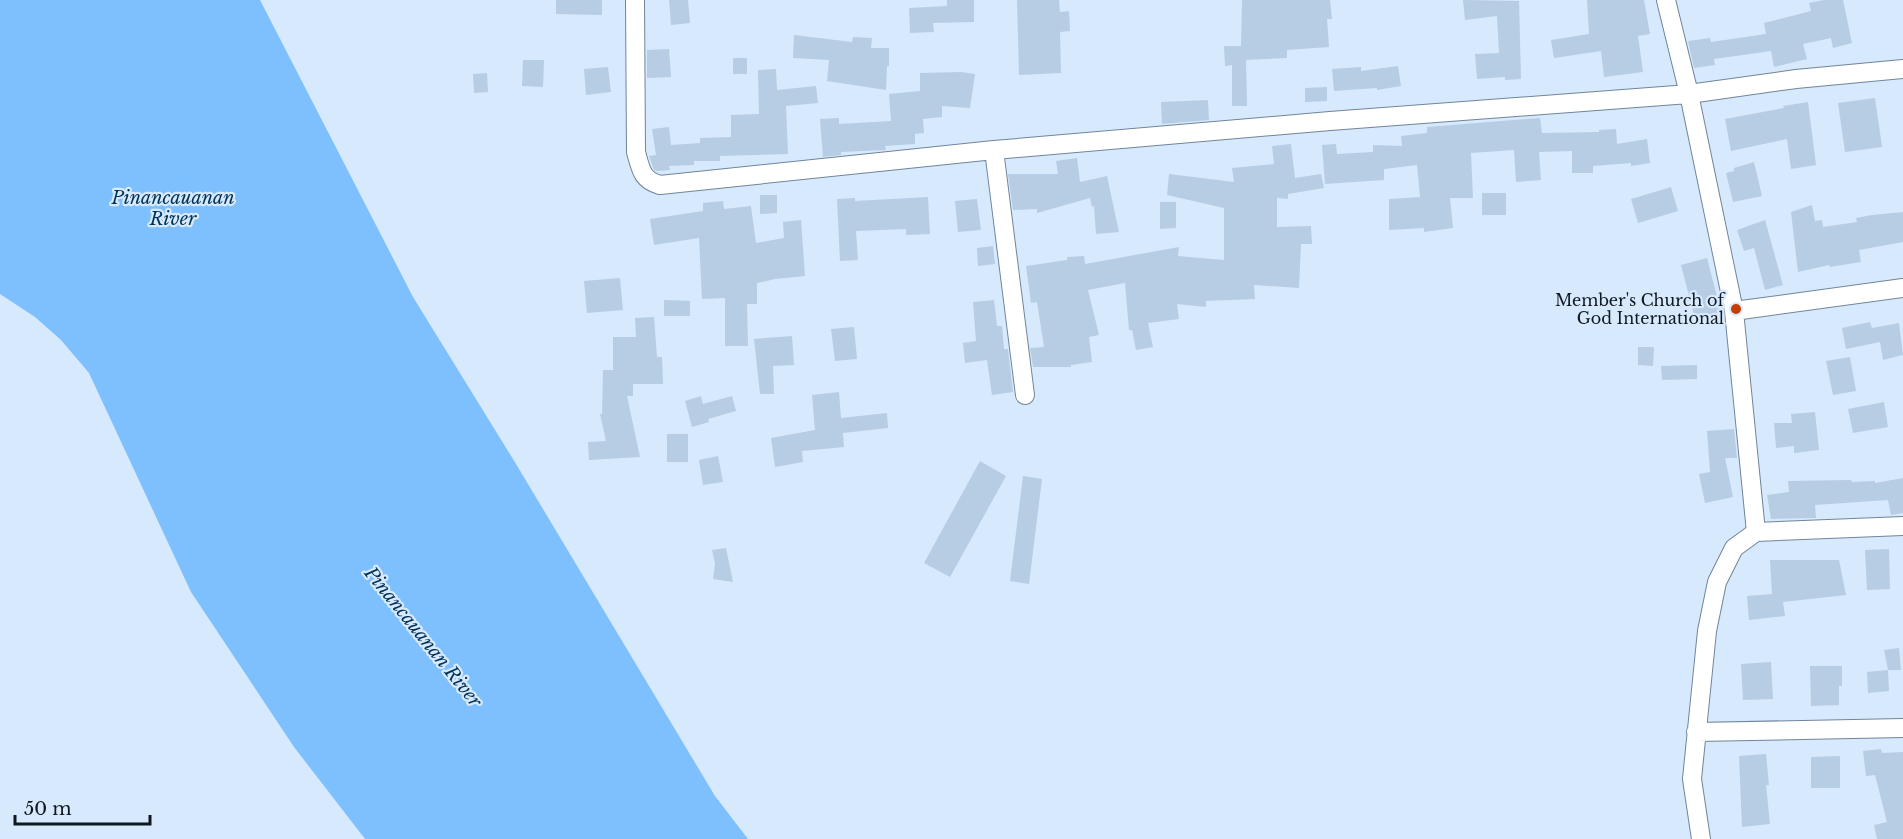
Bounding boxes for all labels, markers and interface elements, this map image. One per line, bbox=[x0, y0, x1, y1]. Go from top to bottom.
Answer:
water label: Pinancauanan River bbox=[111, 187, 235, 230]
place label: Member's Church of God International bbox=[1555, 290, 1726, 328]
marker: Member's Church of God International bbox=[1729, 302, 1743, 316]
water label: Pinancauanan River bbox=[359, 562, 487, 712]
scale bar bbox=[15, 788, 150, 826]
text: 50 m bbox=[24, 798, 72, 820]

